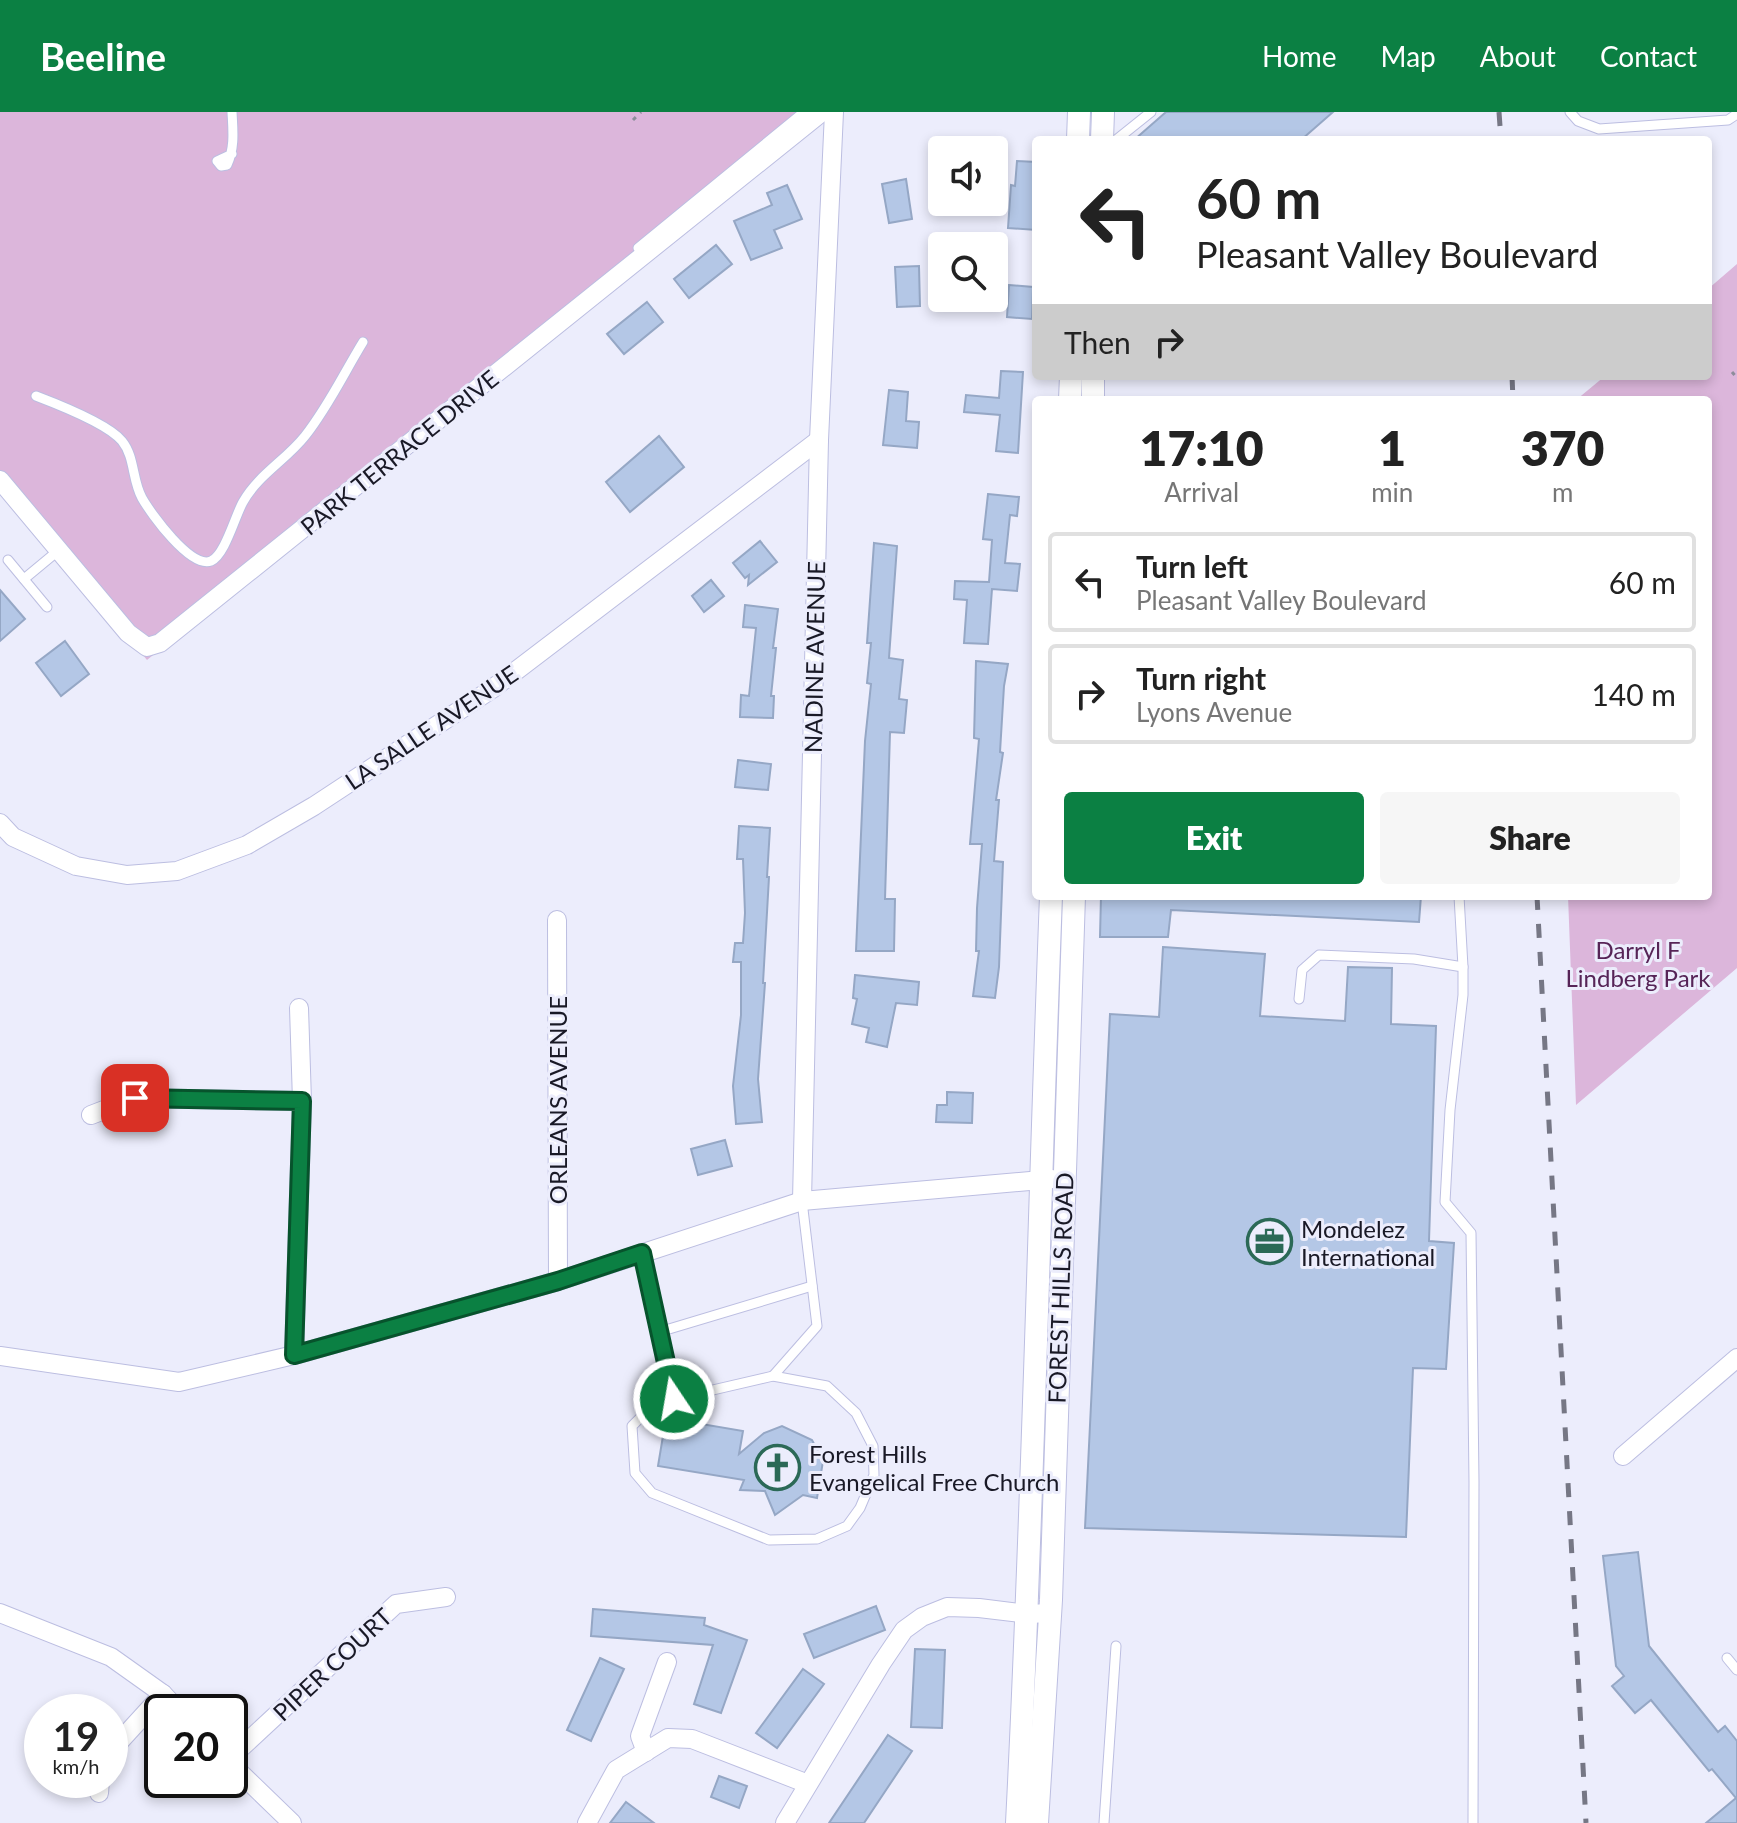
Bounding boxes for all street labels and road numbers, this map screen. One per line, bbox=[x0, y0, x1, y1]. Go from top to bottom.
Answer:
street label: PARK TERRACE DRIVE bbox=[294, 363, 504, 541]
street label: NADINE AVENUE bbox=[798, 561, 830, 753]
street label: LA SALLE AVENUE bbox=[339, 659, 523, 795]
street label: ORLEANS AVENUE bbox=[543, 996, 572, 1204]
street label: FOREST HILLS ROAD bbox=[1041, 1172, 1079, 1404]
street label: PIPER COURT bbox=[267, 1602, 397, 1726]

